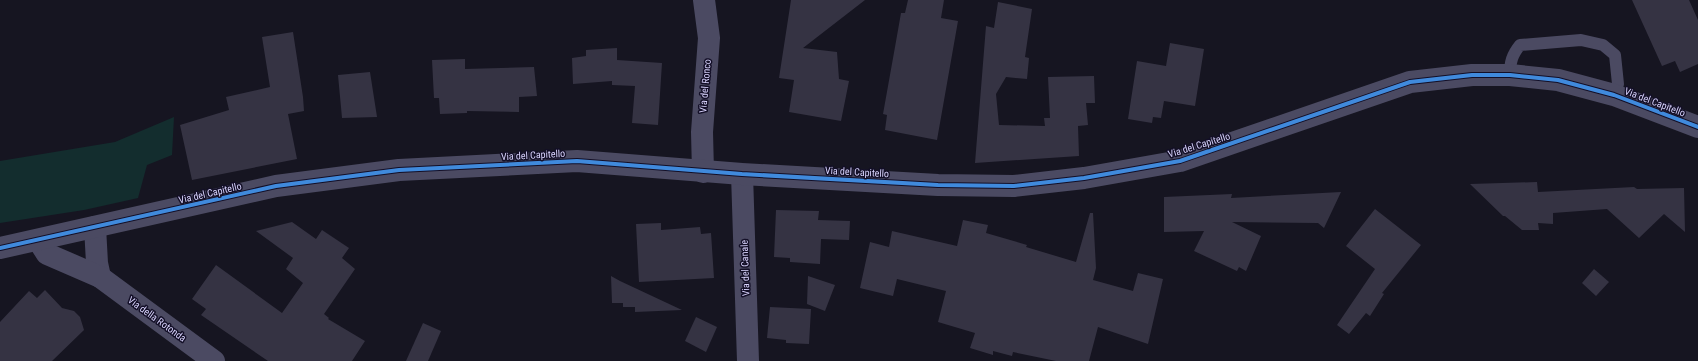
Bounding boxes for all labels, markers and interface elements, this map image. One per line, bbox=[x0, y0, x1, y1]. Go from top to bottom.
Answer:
street label: Via del Ronco bbox=[697, 59, 713, 113]
street label: Via del Capitello bbox=[1623, 85, 1687, 119]
street label: Via del Capitello bbox=[1167, 130, 1231, 160]
street label: Via del Capitello bbox=[501, 148, 565, 162]
street label: Via del Capitello bbox=[825, 165, 889, 179]
street label: Via del Capitello bbox=[177, 180, 243, 206]
street label: Via del Canale bbox=[739, 239, 751, 296]
street label: Via della Rotonda bbox=[126, 294, 188, 344]

